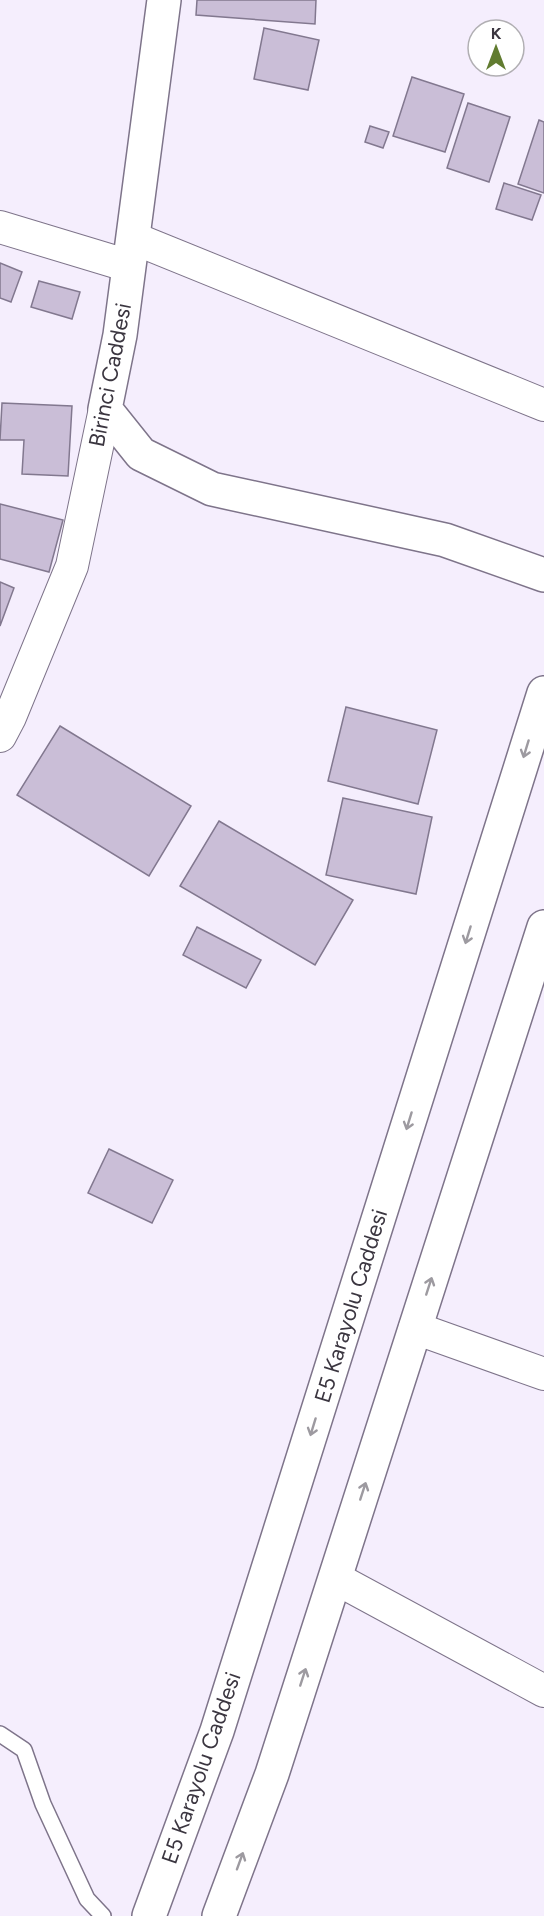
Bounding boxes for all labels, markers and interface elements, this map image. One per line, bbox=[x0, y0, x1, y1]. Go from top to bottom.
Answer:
north arrow bbox=[466, 18, 526, 78]
text: K bbox=[491, 24, 502, 43]
street label: Birinci Caddesi bbox=[83, 301, 137, 449]
one-way arrow bbox=[520, 739, 531, 758]
one-way arrow bbox=[462, 925, 473, 944]
one-way arrow bbox=[403, 1111, 414, 1130]
street label: E5 Karayolu Caddesi bbox=[309, 1206, 393, 1406]
one-way arrow bbox=[424, 1277, 435, 1296]
one-way arrow bbox=[307, 1417, 318, 1436]
one-way arrow bbox=[358, 1482, 369, 1501]
one-way arrow bbox=[298, 1668, 309, 1687]
street label: E5 Karayolu Caddesi bbox=[156, 1669, 246, 1867]
one-way arrow bbox=[235, 1852, 246, 1871]

